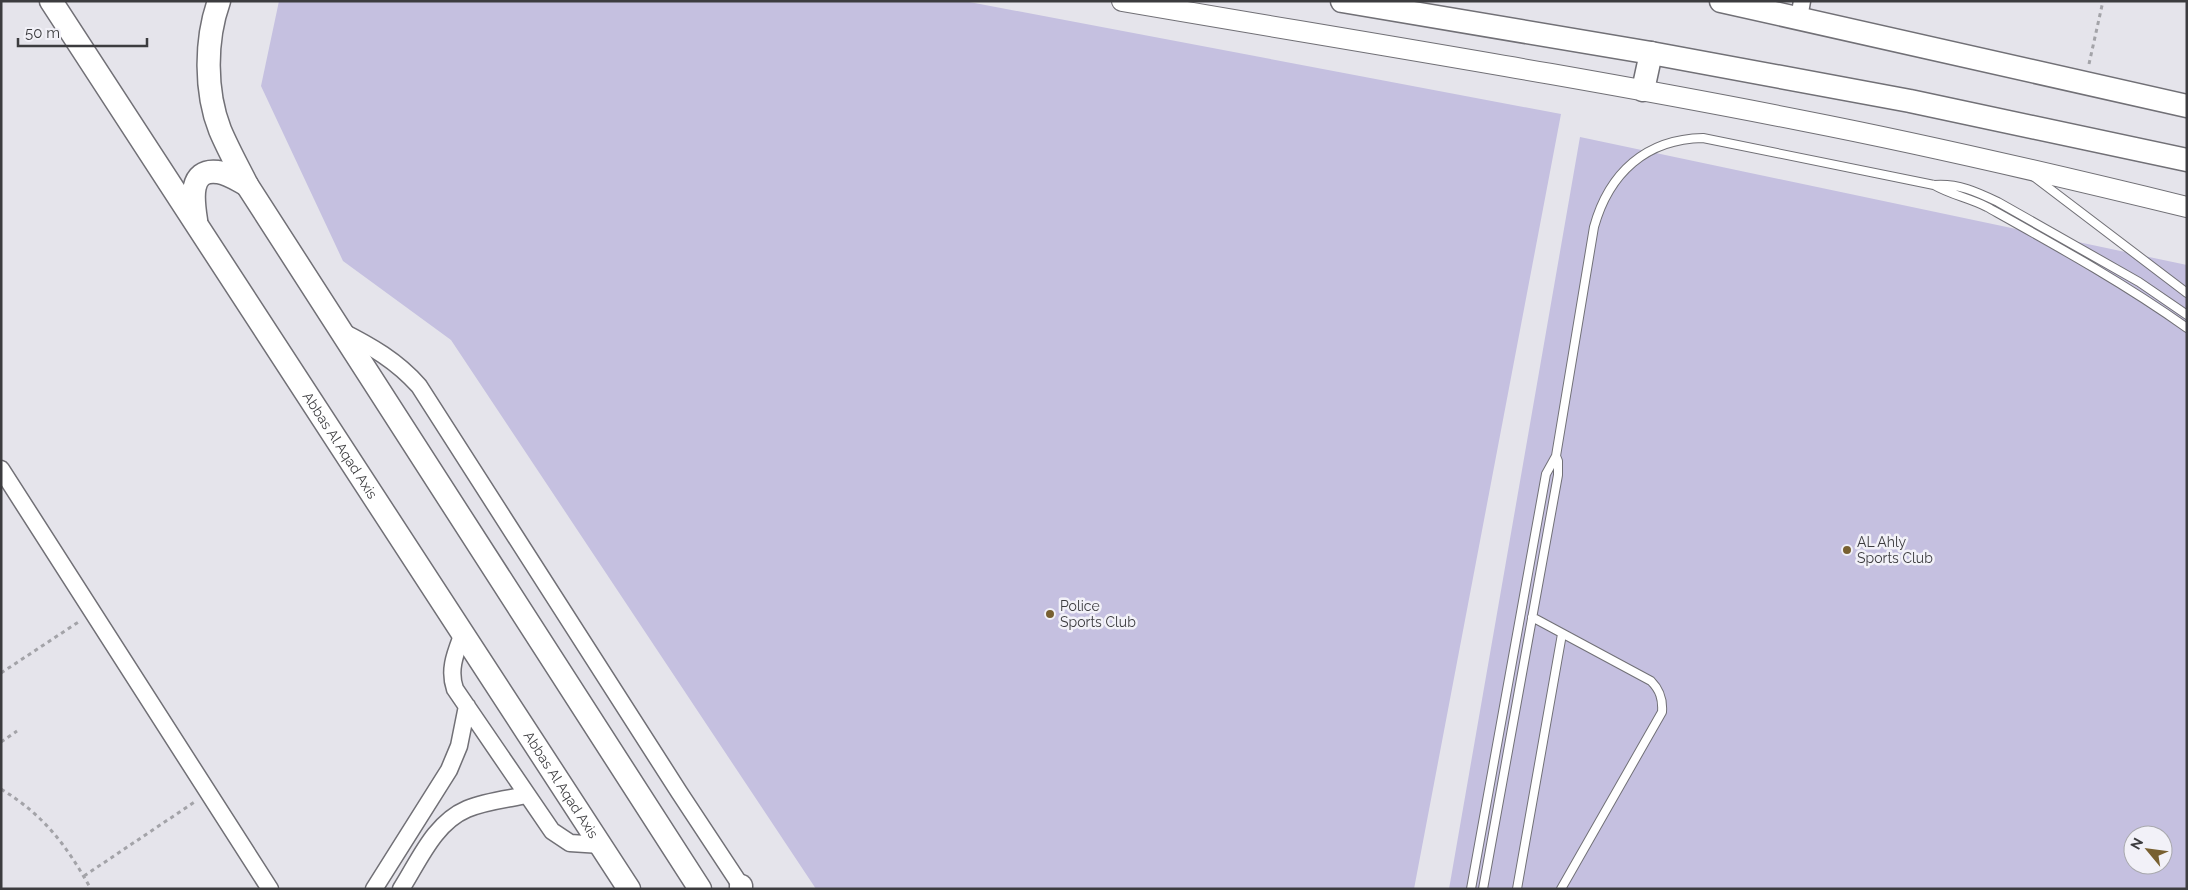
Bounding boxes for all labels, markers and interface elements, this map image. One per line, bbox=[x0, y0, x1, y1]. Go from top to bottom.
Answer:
scale bar bbox=[18, 15, 146, 47]
text: 50 m bbox=[25, 24, 60, 42]
street label: Abbas Al Aqad Axis bbox=[300, 389, 381, 502]
place label: AL Ahly Sports Club bbox=[1857, 534, 1933, 566]
marker: AL Ahly Sports Club bbox=[1841, 544, 1853, 556]
place label: Police Sports Club bbox=[1060, 598, 1136, 630]
marker: Police Sports Club bbox=[1044, 608, 1056, 620]
street label: Abbas Al Aqad Axis bbox=[521, 728, 602, 841]
north arrow bbox=[2123, 825, 2173, 875]
text: N bbox=[2127, 835, 2146, 852]

